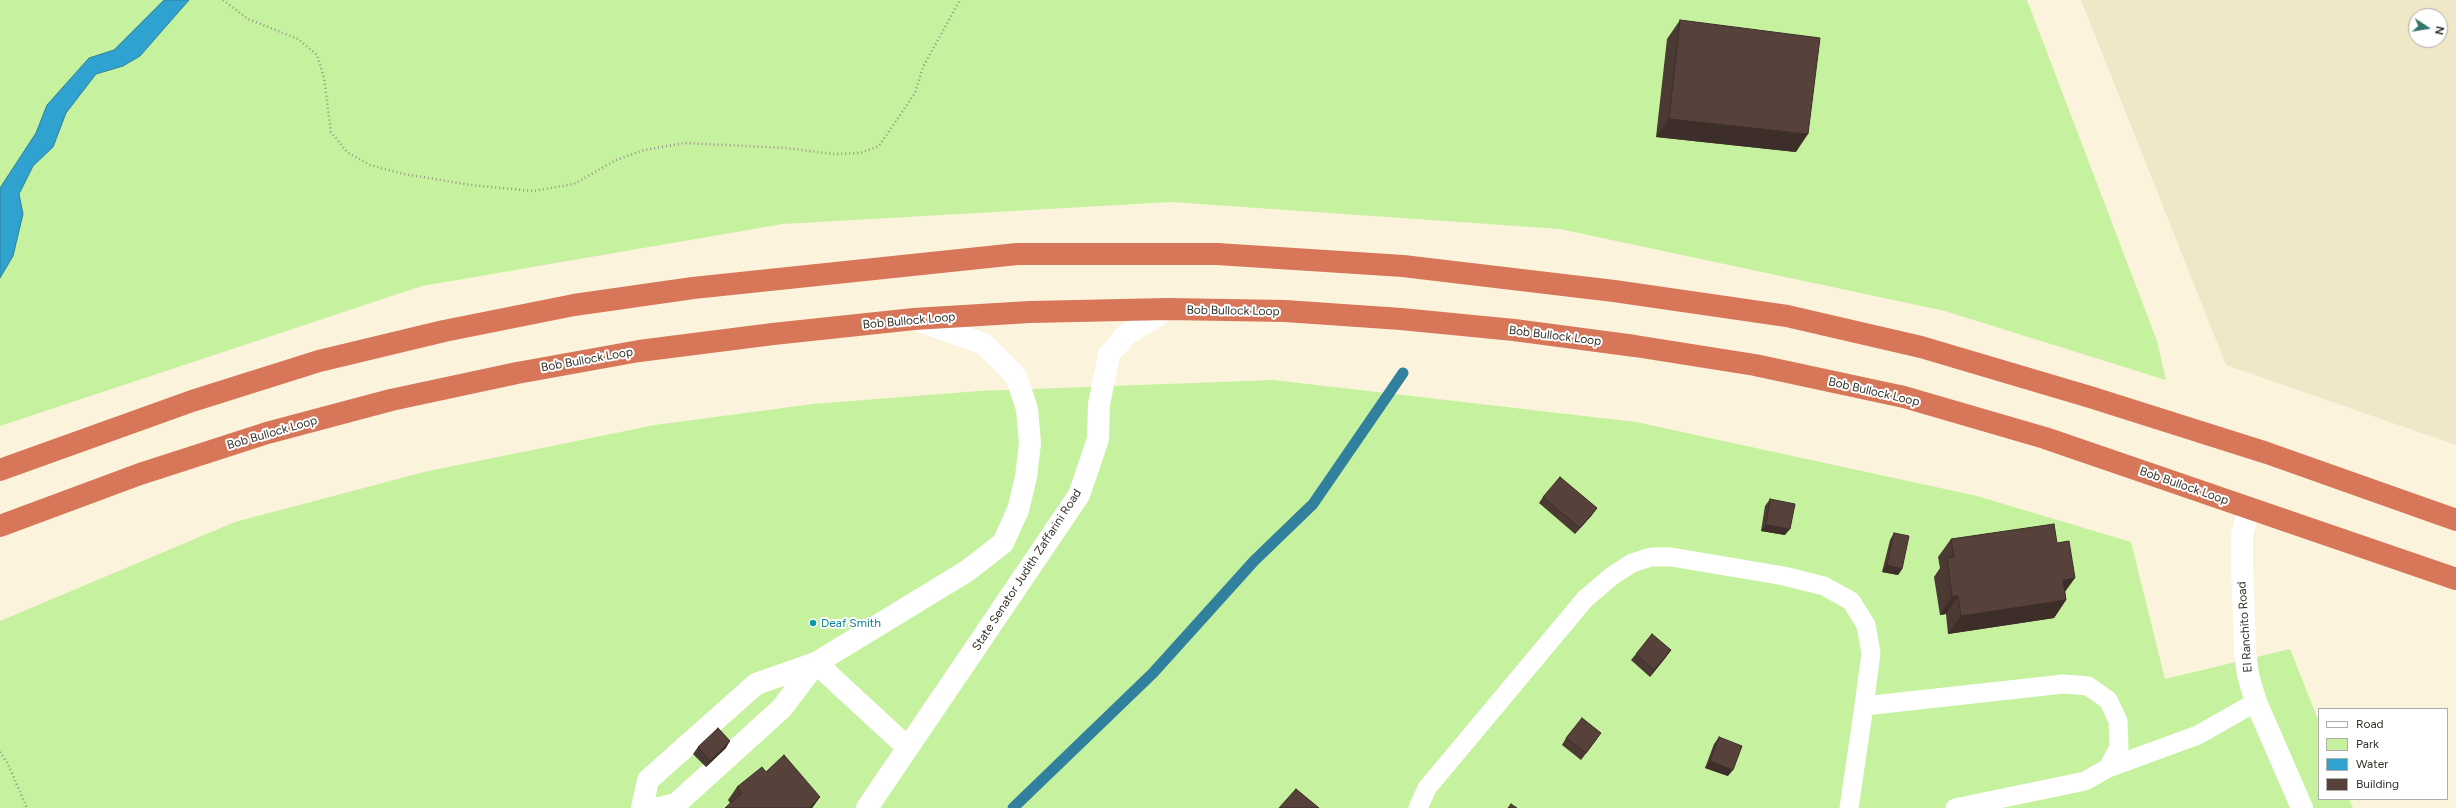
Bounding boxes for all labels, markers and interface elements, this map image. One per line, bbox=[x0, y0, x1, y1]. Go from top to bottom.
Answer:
north arrow bbox=[2408, 8, 2448, 48]
text: N bbox=[2432, 25, 2446, 36]
street label: Bob Bullock Loop bbox=[1186, 303, 1280, 319]
street label: Bob Bullock Loop bbox=[862, 310, 956, 332]
street label: Bob Bullock Loop bbox=[1508, 323, 1602, 349]
street label: Bob Bullock Loop bbox=[540, 345, 634, 375]
street label: Bob Bullock Loop bbox=[1827, 375, 1921, 409]
street label: Bob Bullock Loop bbox=[225, 413, 319, 453]
street label: Bob Bullock Loop bbox=[2138, 464, 2230, 508]
street label: State Senator Judith Zaffarini Road bbox=[969, 486, 1085, 654]
street label: El Ranchito Road bbox=[2235, 581, 2255, 673]
place label: Deaf Smith bbox=[821, 616, 881, 630]
marker: Deaf Smith bbox=[808, 618, 818, 628]
legend bbox=[2318, 708, 2448, 800]
text: Road bbox=[2356, 717, 2384, 731]
text: Park bbox=[2356, 737, 2379, 751]
text: Water bbox=[2356, 757, 2388, 771]
text: Building bbox=[2356, 777, 2399, 791]

